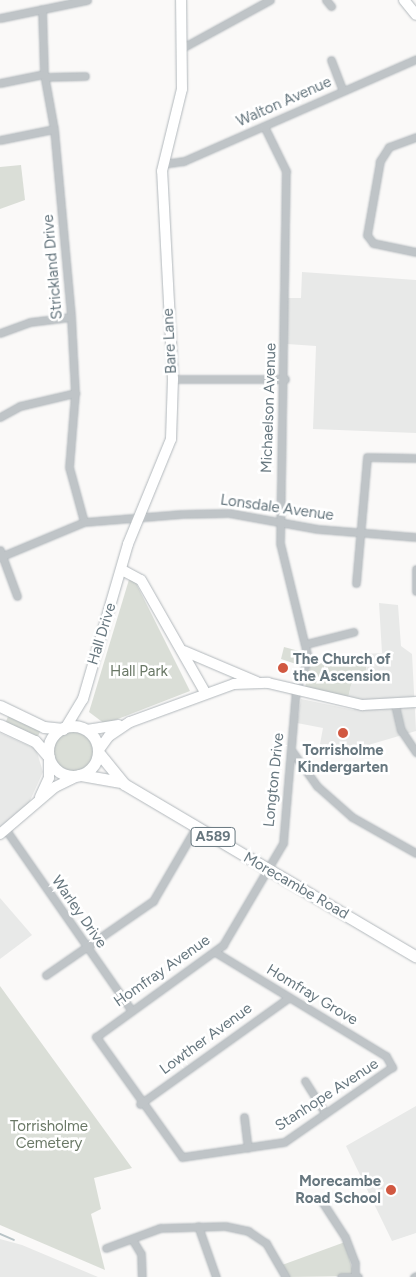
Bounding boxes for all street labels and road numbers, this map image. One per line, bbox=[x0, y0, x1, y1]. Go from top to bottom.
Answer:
street label: Walton Avenue bbox=[234, 73, 334, 131]
street label: Strickland Drive bbox=[39, 214, 67, 320]
street label: Bare Lane bbox=[159, 308, 181, 374]
street label: Michaelson Avenue bbox=[258, 343, 280, 473]
street label: Lonsdale Avenue bbox=[219, 491, 335, 525]
street label: Hall Drive bbox=[84, 601, 120, 667]
street label: Longton Drive bbox=[260, 732, 288, 828]
road number: A589 bbox=[190, 826, 236, 849]
street label: Morecambe Road bbox=[240, 849, 352, 923]
street label: Warley Drive bbox=[48, 872, 110, 952]
street label: Homfray Avenue bbox=[110, 931, 214, 1011]
street label: Homfray Grove bbox=[263, 961, 361, 1029]
street label: Lowther Avenue bbox=[156, 999, 256, 1079]
street label: Stanhope Avenue bbox=[272, 1055, 382, 1135]

